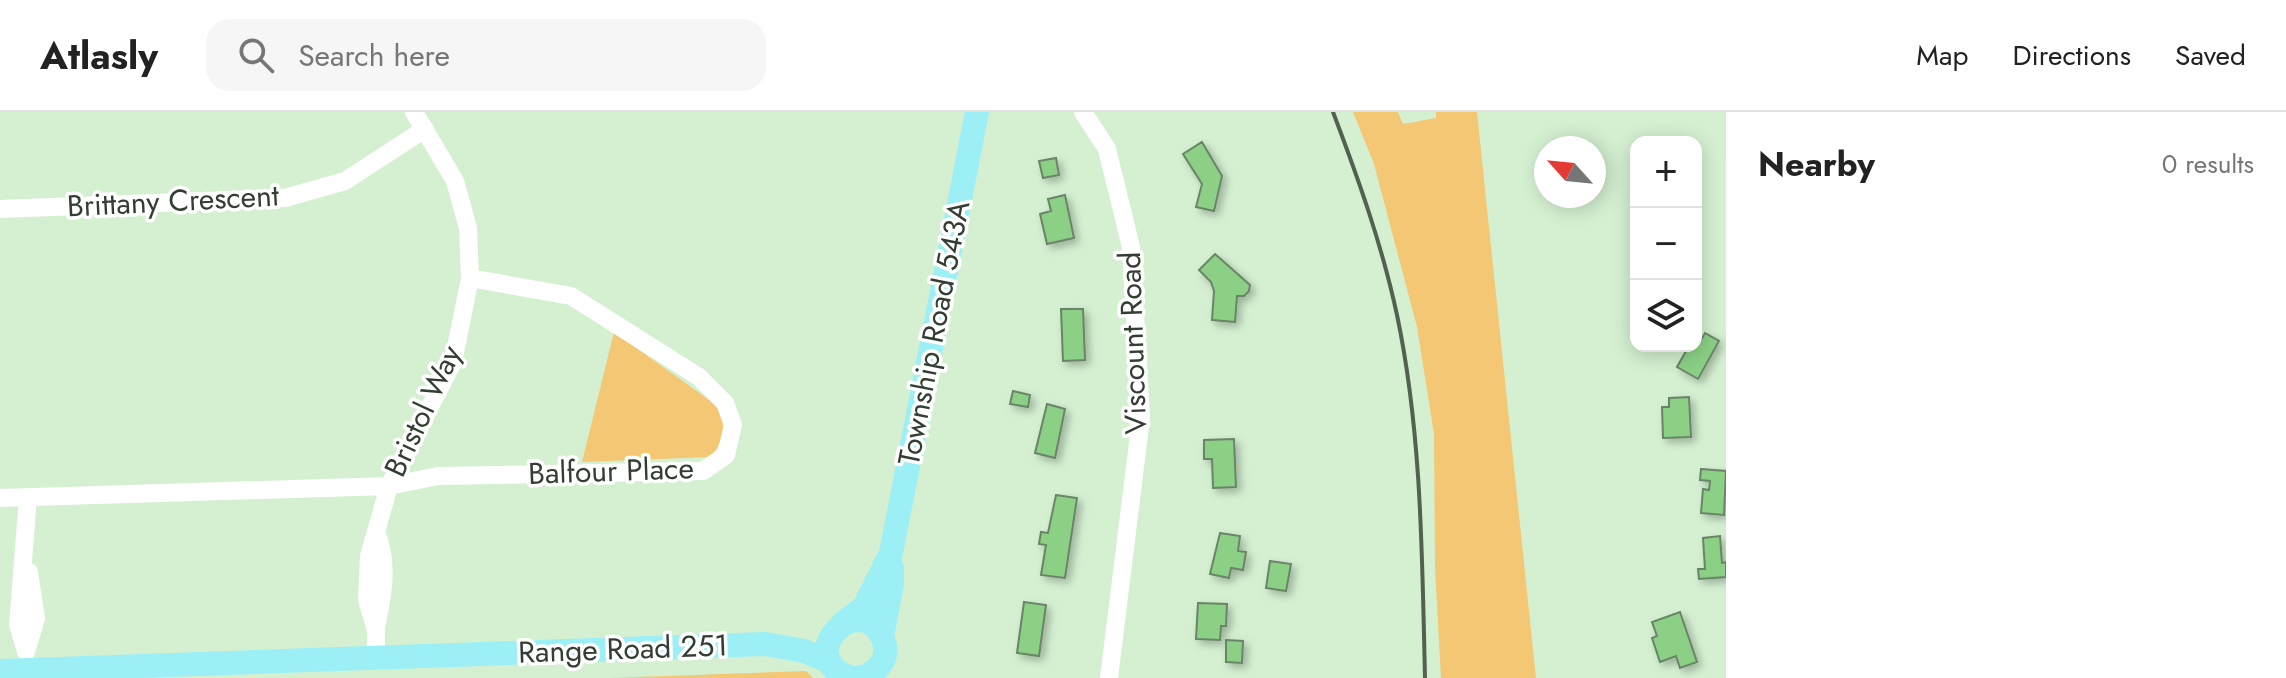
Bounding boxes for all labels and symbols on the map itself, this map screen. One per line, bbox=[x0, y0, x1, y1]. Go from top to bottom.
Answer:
north arrow bbox=[1534, 136, 1606, 208]
street label: Brittany Crescent bbox=[66, 173, 281, 228]
street label: Township Road 543A bbox=[887, 197, 980, 469]
street label: Viscount Road bbox=[1108, 251, 1157, 435]
street label: Bristol Way bbox=[373, 337, 472, 484]
street label: Balfour Place bbox=[527, 446, 695, 495]
street label: Range Road 251 bbox=[517, 623, 729, 674]

